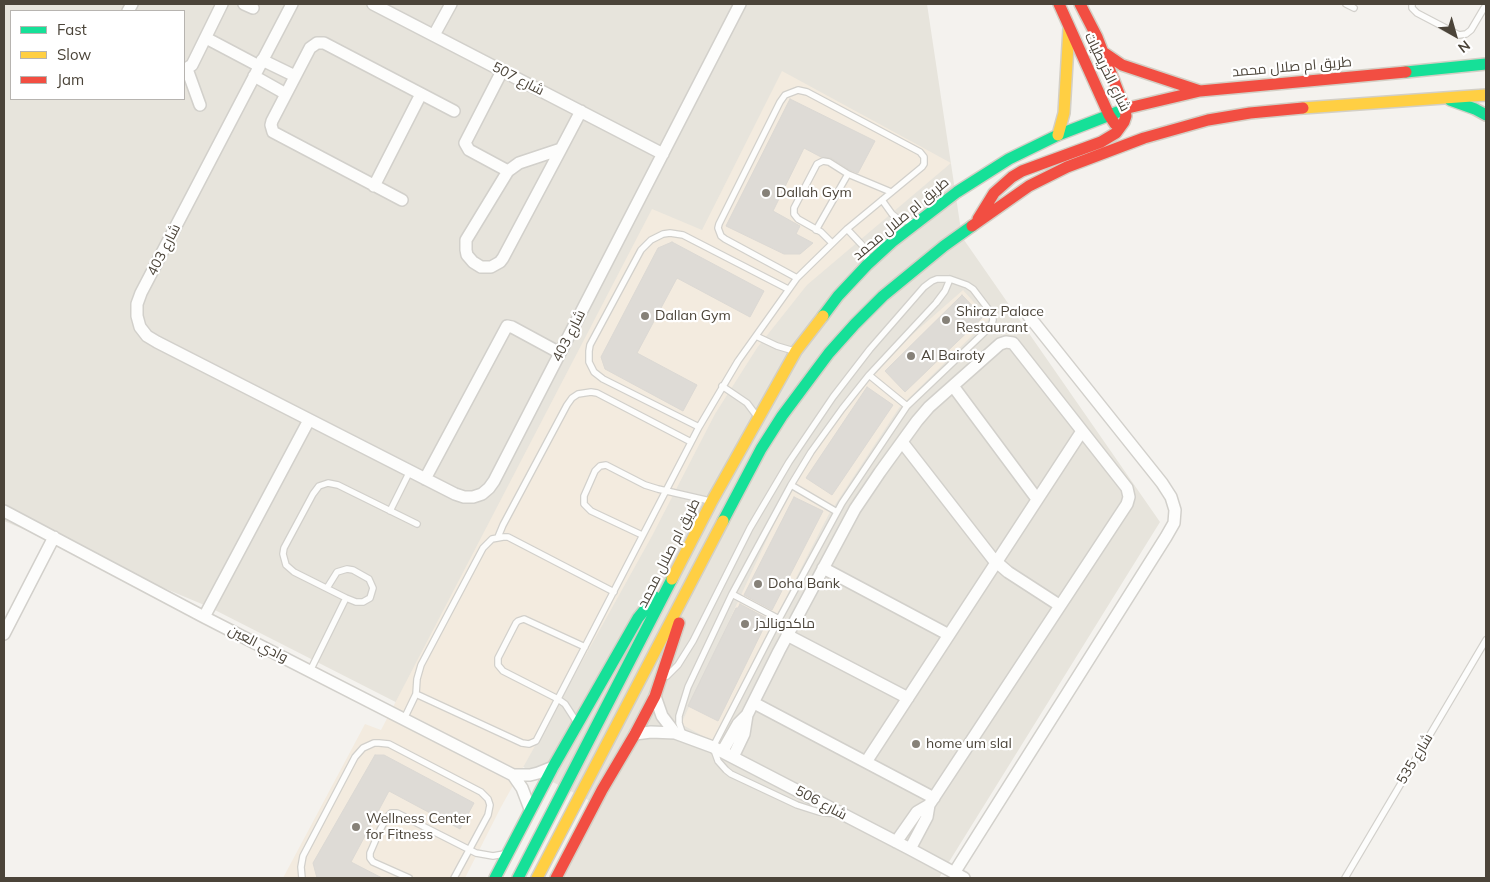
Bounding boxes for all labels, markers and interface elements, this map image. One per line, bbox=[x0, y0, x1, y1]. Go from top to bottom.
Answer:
legend bbox=[10, 10, 185, 100]
north arrow bbox=[1430, 10, 1480, 60]
text: Fast bbox=[57, 20, 87, 39]
street label: شارع الخريطيات bbox=[1081, 30, 1133, 114]
text: N bbox=[1455, 36, 1474, 57]
text: Slow bbox=[57, 45, 91, 64]
street label: طريق ام صلال محمد bbox=[1231, 53, 1353, 81]
street label: شارع 507 bbox=[489, 59, 547, 99]
text: Jam bbox=[57, 70, 84, 89]
street label: طريق ام صلال محمد bbox=[850, 174, 952, 264]
place label: Dallah Gym bbox=[776, 185, 852, 201]
marker: Dallah Gym bbox=[760, 187, 772, 199]
street label: شارع 403 bbox=[144, 221, 184, 279]
place label: Shiraz Palace Restaurant bbox=[956, 304, 1044, 336]
street label: شارع 403 bbox=[549, 307, 589, 365]
place label: Dallan Gym bbox=[655, 308, 731, 324]
marker: Dallan Gym bbox=[639, 310, 651, 322]
marker: Shiraz Palace Restaurant bbox=[940, 314, 952, 326]
place label: Al Bairoty bbox=[921, 348, 985, 364]
marker: Al Bairoty bbox=[905, 350, 917, 362]
street label: طريق ام صلال محمد bbox=[634, 496, 704, 610]
place label: Doha Bank bbox=[768, 576, 840, 592]
marker: Doha Bank bbox=[752, 578, 764, 590]
place label: ماكدونالدز bbox=[755, 616, 815, 632]
marker: ماكدونالدز bbox=[739, 618, 751, 630]
street label: وادي العين bbox=[225, 622, 291, 666]
street label: شارع 535 bbox=[1393, 731, 1437, 787]
place label: home um slal bbox=[926, 736, 1012, 752]
marker: home um slal bbox=[910, 738, 922, 750]
street label: شارع 506 bbox=[792, 782, 850, 824]
place label: Wellness Center for Fitness bbox=[366, 811, 471, 844]
marker: Wellness Center for Fitness bbox=[350, 821, 362, 833]

